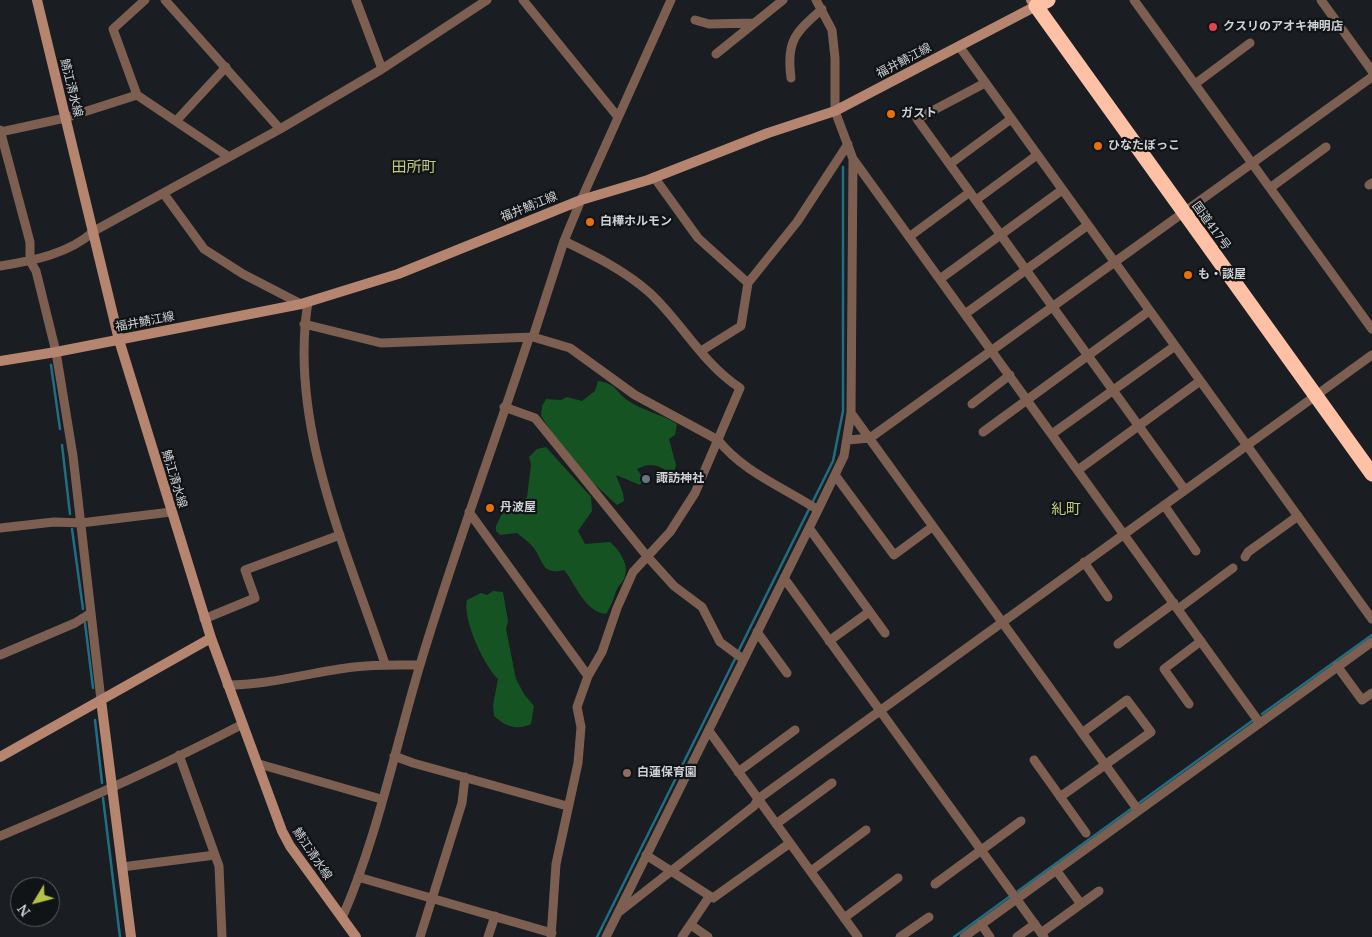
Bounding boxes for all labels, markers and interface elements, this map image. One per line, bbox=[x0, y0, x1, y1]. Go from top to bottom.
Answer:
place label: クスリのアオキ神明店 bbox=[1223, 20, 1343, 34]
marker: クスリのアオキ神明店 bbox=[1207, 21, 1219, 33]
street label: 福井鯖江線 bbox=[874, 41, 934, 81]
street label: 鯖江清水線 bbox=[57, 57, 85, 119]
place label: ガスト bbox=[901, 107, 937, 121]
marker: ガスト bbox=[885, 108, 897, 120]
place label: ひなたぼっこ bbox=[1108, 139, 1180, 153]
marker: ひなたぼっこ bbox=[1092, 140, 1104, 152]
district label: 田所町 bbox=[392, 159, 436, 177]
street label: 福井鯖江線 bbox=[498, 189, 560, 225]
street label: 国道417号 bbox=[1189, 199, 1233, 253]
place label: 白樺ホルモン bbox=[600, 215, 672, 229]
marker: 白樺ホルモン bbox=[584, 216, 596, 228]
place label: も・談屋 bbox=[1198, 268, 1246, 282]
marker: も・談屋 bbox=[1182, 269, 1194, 281]
street label: 福井鯖江線 bbox=[114, 309, 176, 335]
street label: 鯖江清水線 bbox=[158, 448, 190, 510]
place label: 諏訪神社 bbox=[656, 472, 704, 486]
marker: 諏訪神社 bbox=[640, 473, 652, 485]
place label: 丹波屋 bbox=[500, 501, 536, 515]
district label: 糺町 bbox=[1051, 501, 1081, 519]
marker: 丹波屋 bbox=[484, 502, 496, 514]
place label: 白蓮保育園 bbox=[637, 766, 697, 780]
marker: 白蓮保育園 bbox=[621, 767, 633, 779]
street label: 鯖江清水線 bbox=[289, 825, 335, 883]
north arrow bbox=[10, 877, 60, 927]
text: N bbox=[13, 901, 34, 921]

